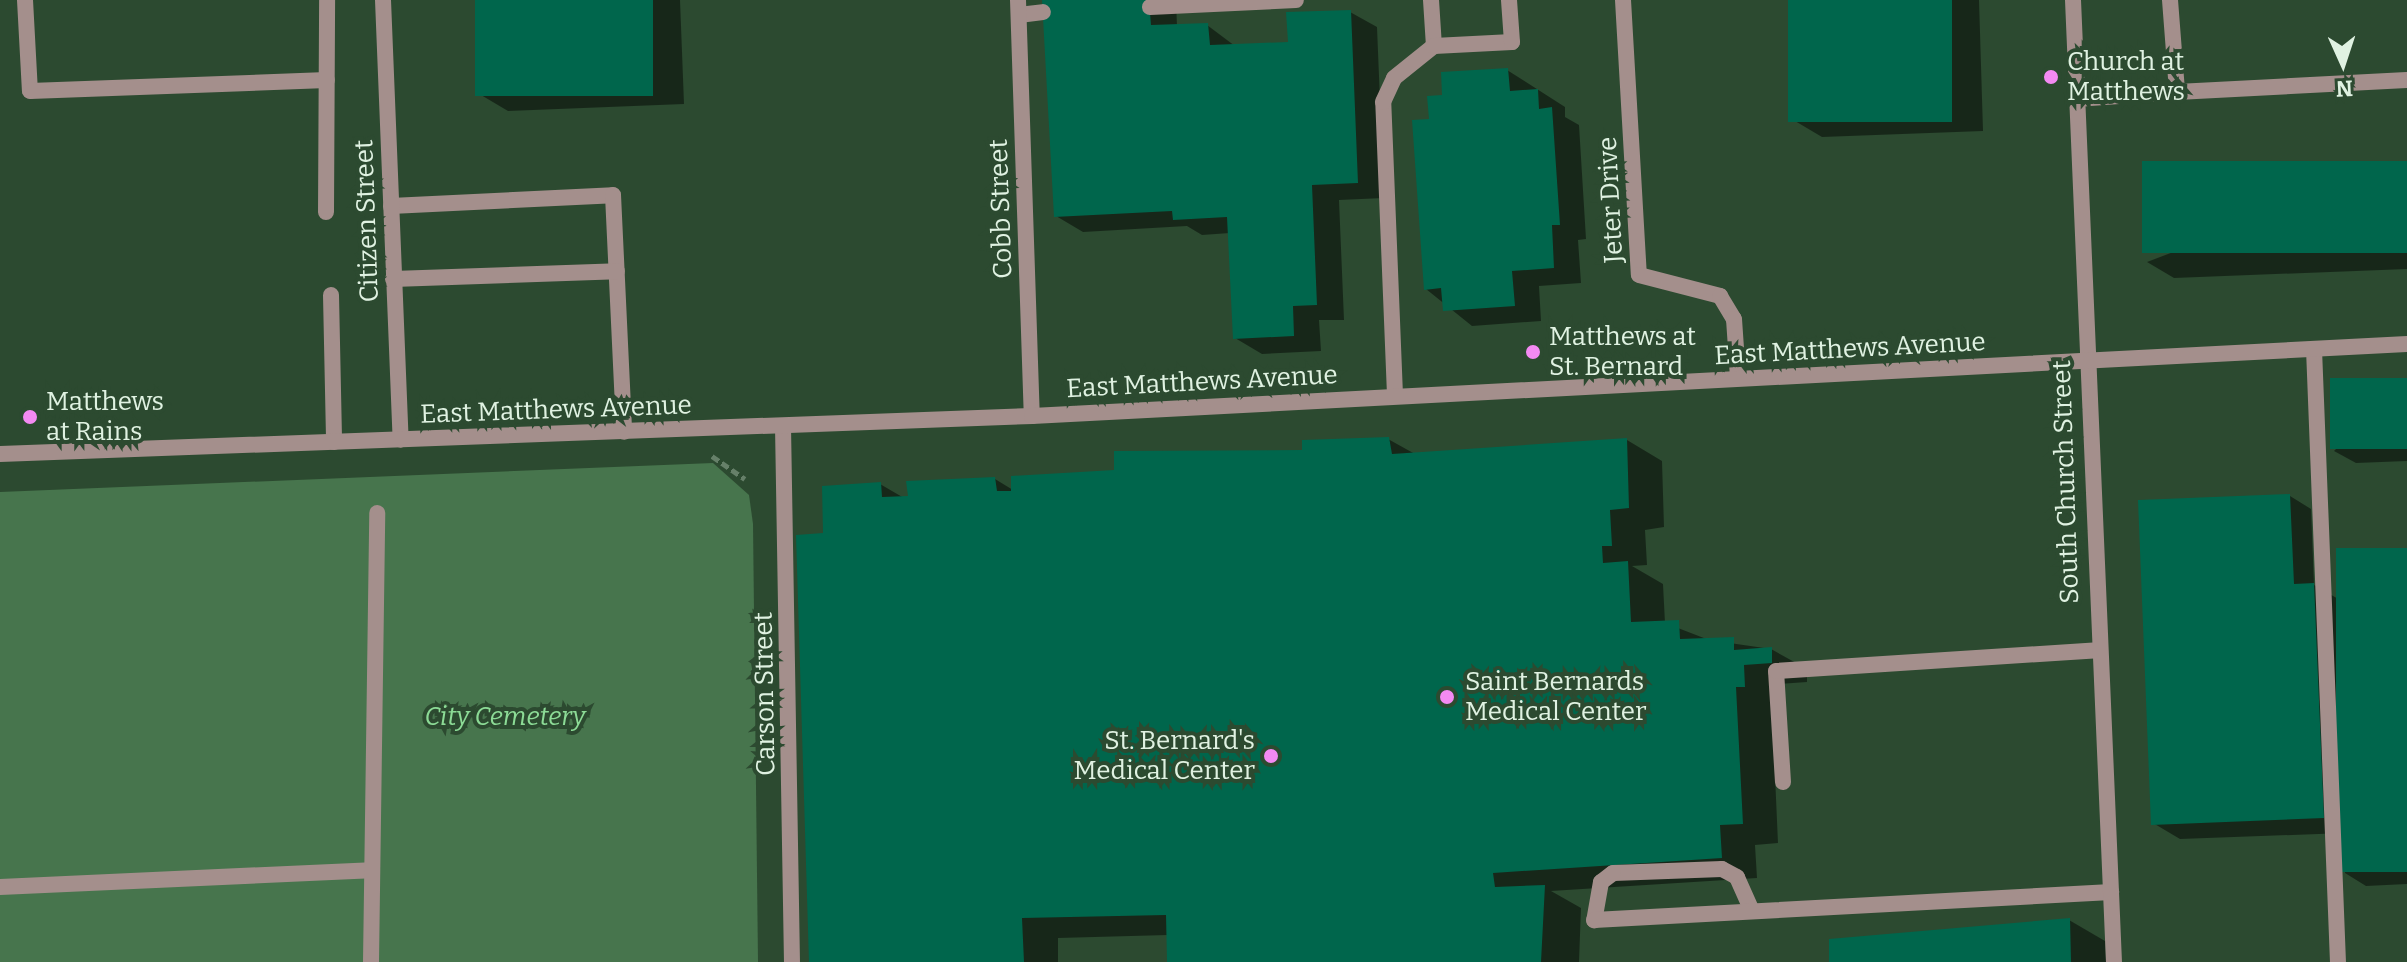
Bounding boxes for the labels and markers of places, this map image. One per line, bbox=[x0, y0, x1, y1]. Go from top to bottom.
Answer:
place label: Church at Matthews bbox=[2067, 46, 2185, 108]
marker: Church at Matthews bbox=[2042, 68, 2060, 86]
place label: Matthews at St. Bernard bbox=[1549, 321, 1696, 382]
marker: Matthews at St. Bernard bbox=[1524, 343, 1542, 361]
place label: Matthews at Rains bbox=[46, 386, 164, 448]
marker: Matthews at Rains bbox=[21, 408, 39, 426]
place label: Saint Bernards Medical Center bbox=[1465, 666, 1646, 728]
marker: Saint Bernards Medical Center bbox=[1436, 686, 1458, 708]
place label: St. Bernard's Medical Center bbox=[1074, 725, 1255, 786]
marker: St. Bernard's Medical Center bbox=[1262, 747, 1280, 765]

